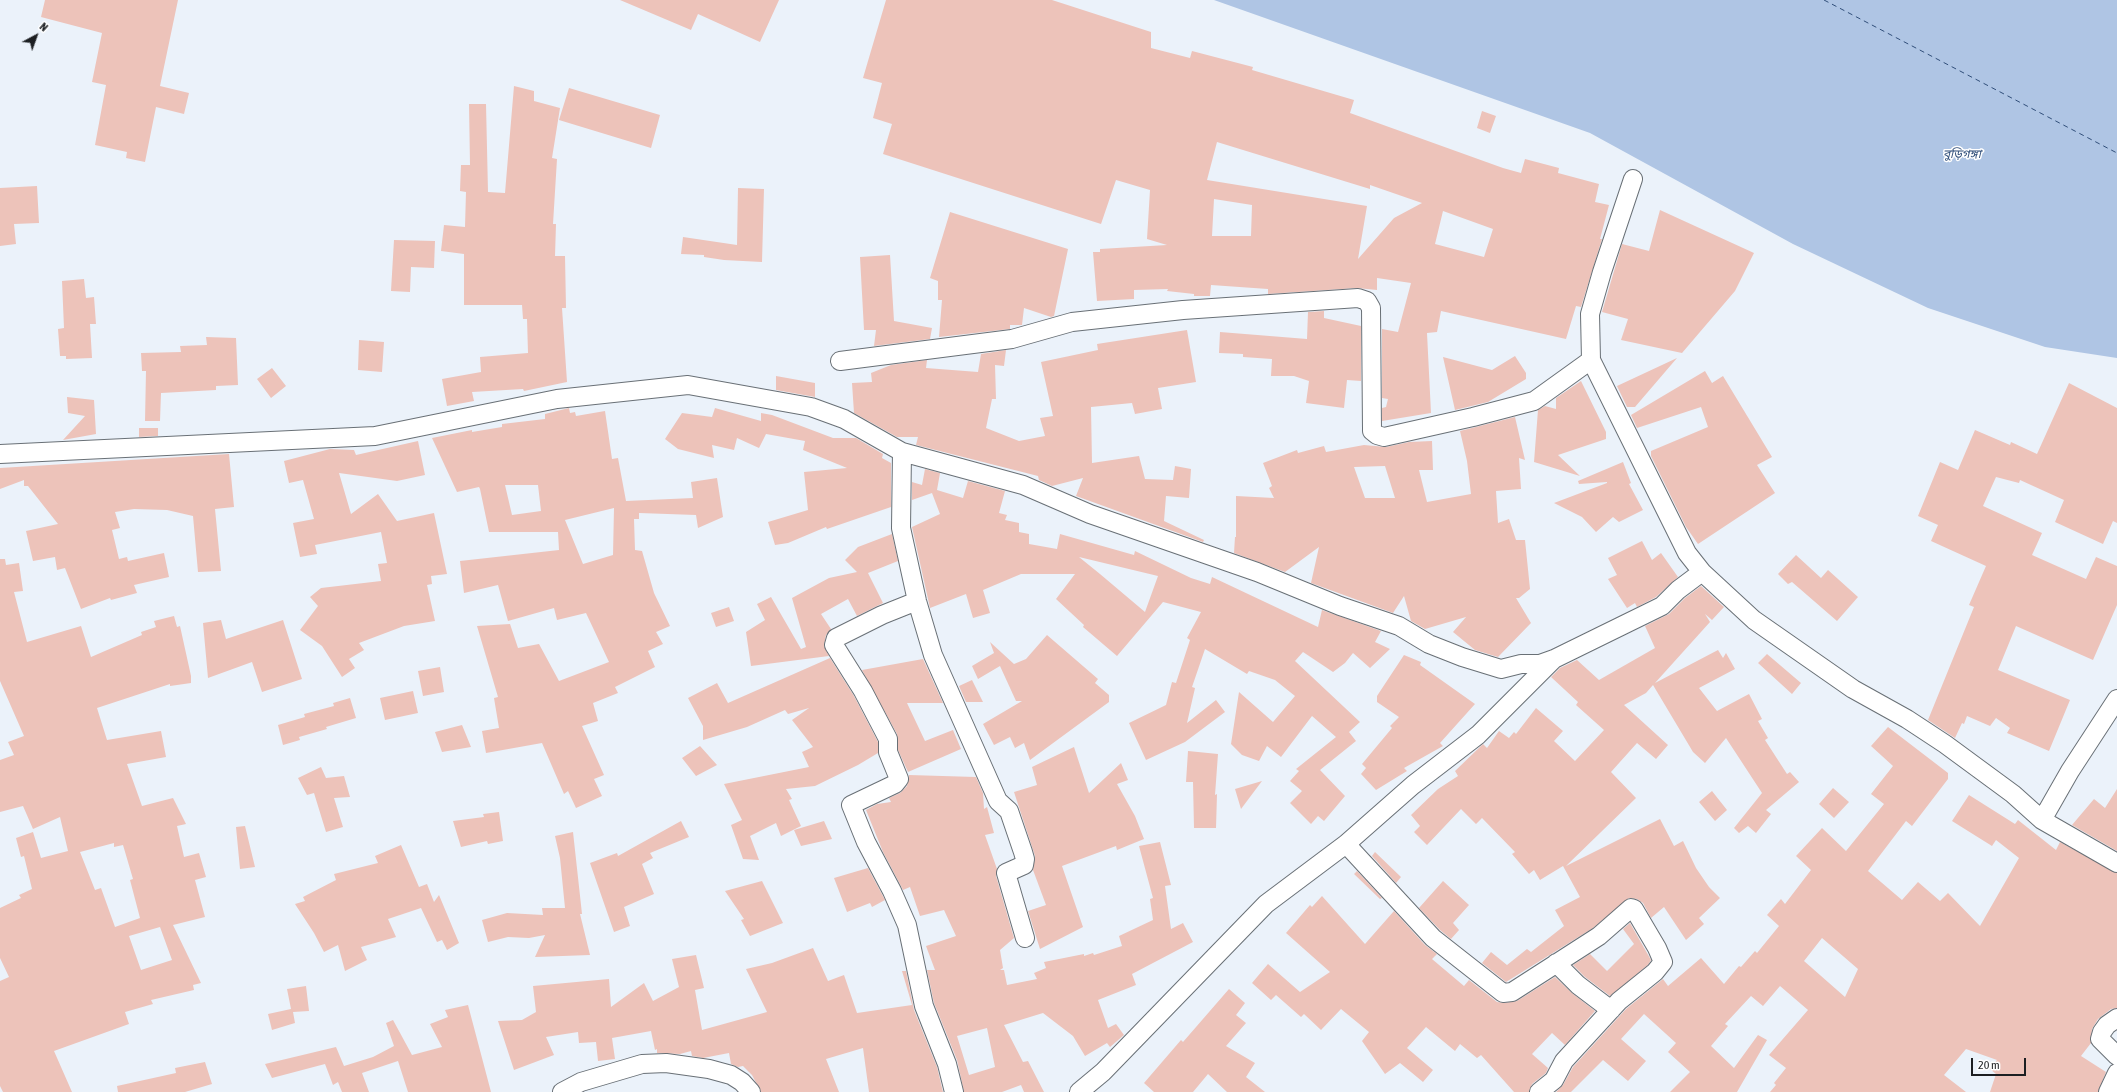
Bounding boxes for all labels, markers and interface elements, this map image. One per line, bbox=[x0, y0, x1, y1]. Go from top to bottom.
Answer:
north arrow bbox=[16, 16, 56, 56]
text: N bbox=[37, 20, 50, 34]
water label: বুড়িগঙ্গা bbox=[1943, 147, 1981, 161]
scale bar bbox=[1973, 1050, 2028, 1076]
text: 20 m bbox=[1978, 1058, 2000, 1072]

